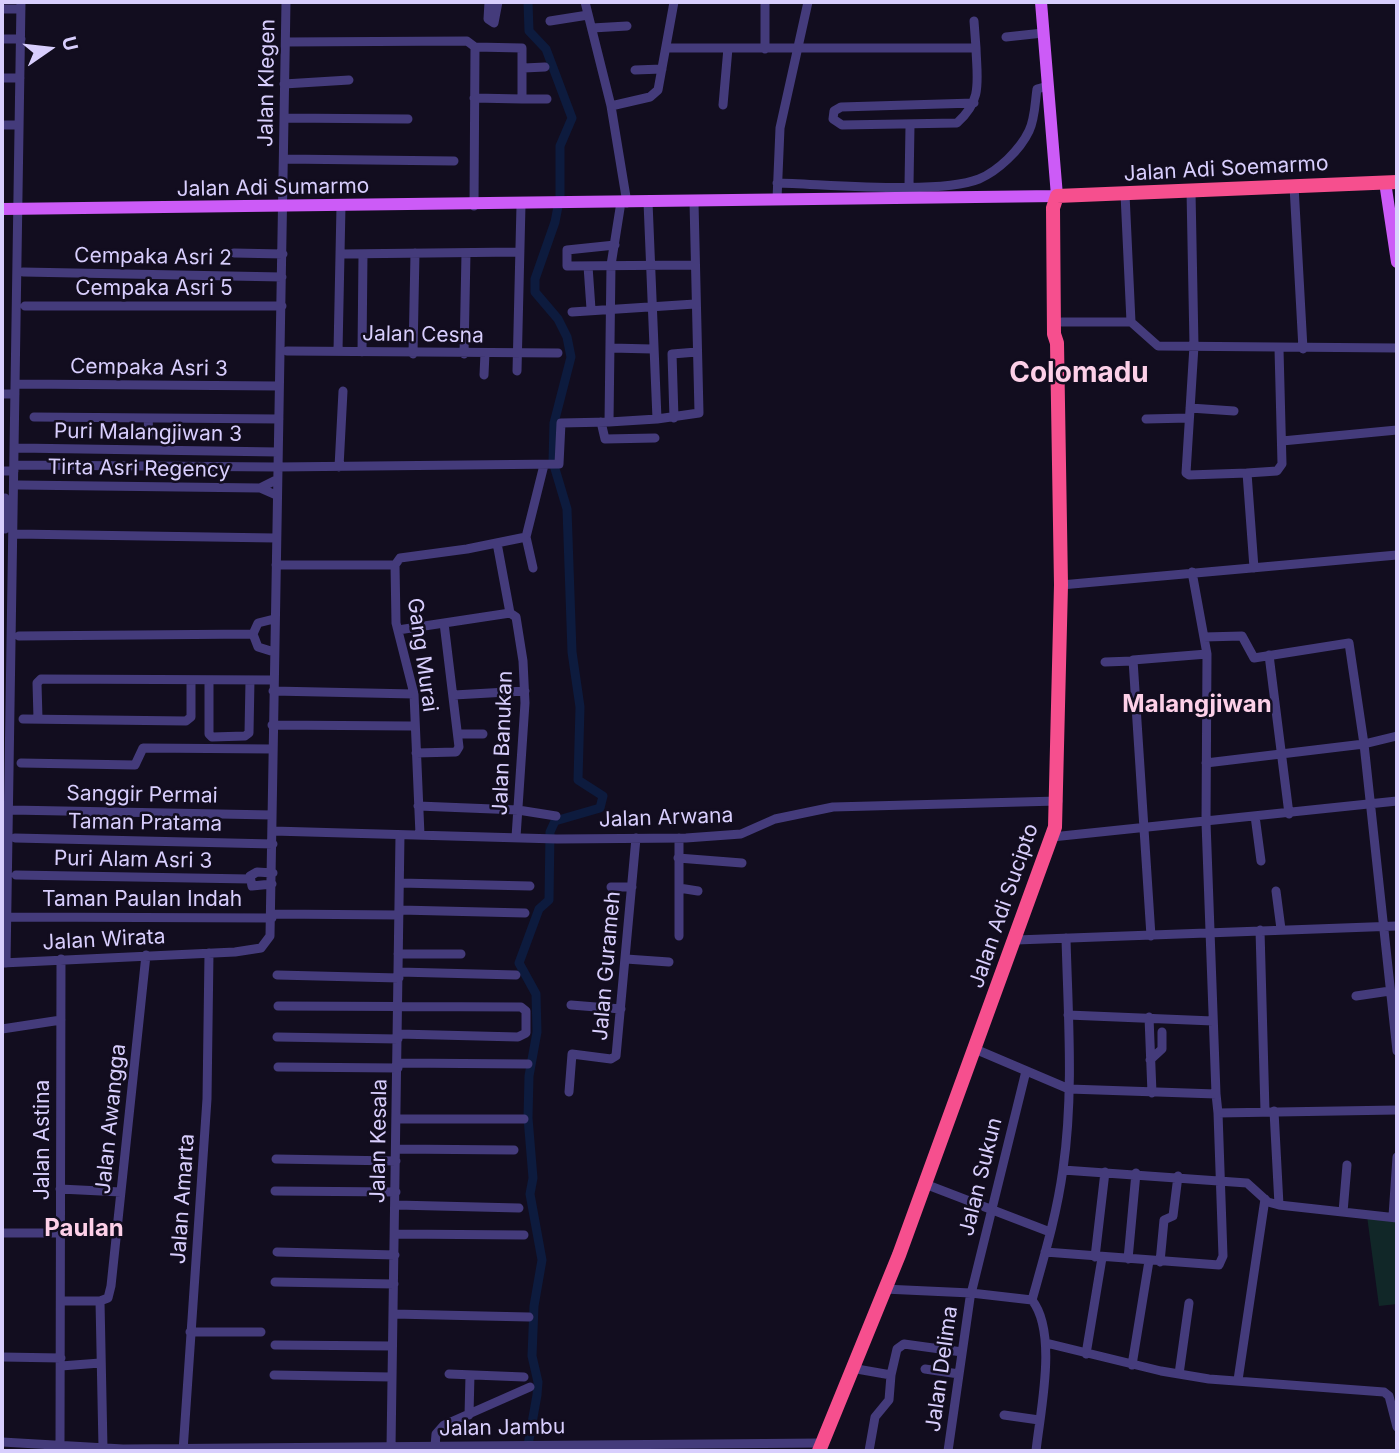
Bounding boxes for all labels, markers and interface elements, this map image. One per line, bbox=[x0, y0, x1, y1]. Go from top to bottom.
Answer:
north arrow bbox=[14, 14, 84, 84]
street label: Jalan Klegen bbox=[253, 19, 281, 147]
text: U bbox=[57, 34, 83, 53]
street label: Jalan Adi Soemarmo bbox=[1123, 151, 1329, 187]
street label: Jalan Adi Sumarmo bbox=[176, 174, 370, 202]
street label: Cempaka Asri 2 bbox=[74, 243, 232, 271]
street label: Cempaka Asri 5 bbox=[75, 276, 233, 302]
street label: Jalan Cesna bbox=[362, 321, 484, 349]
street label: Cempaka Asri 3 bbox=[70, 354, 228, 382]
district label: Colomadu bbox=[1009, 357, 1149, 391]
street label: Puri Malangjiwan 3 bbox=[54, 419, 242, 447]
street label: Tirta Asri Regency bbox=[47, 455, 231, 483]
street label: Gang Murai bbox=[402, 596, 442, 714]
street label: Jalan Banukan bbox=[488, 670, 518, 816]
district label: Malangjiwan bbox=[1122, 691, 1272, 719]
street label: Sanggir Permai bbox=[66, 781, 218, 809]
street label: Jalan Arwana bbox=[598, 803, 734, 833]
street label: Taman Pratama bbox=[68, 809, 222, 837]
street label: Jalan Adi Sucipto bbox=[964, 820, 1044, 992]
street label: Puri Alam Asri 3 bbox=[54, 846, 212, 874]
street label: Taman Paulan Indah bbox=[42, 887, 242, 913]
street label: Jalan Gurameh bbox=[588, 890, 626, 1042]
street label: Jalan Wirata bbox=[42, 924, 166, 956]
street label: Jalan Awangga bbox=[91, 1043, 131, 1195]
street label: Jalan Kesala bbox=[365, 1079, 393, 1203]
street label: Jalan Astina bbox=[30, 1080, 56, 1200]
street label: Jalan Sukun bbox=[954, 1115, 1008, 1239]
street label: Jalan Amarta bbox=[166, 1133, 200, 1265]
district label: Paulan bbox=[44, 1215, 124, 1243]
street label: Jalan Delima bbox=[921, 1304, 963, 1434]
street label: Jalan Jambu bbox=[439, 1414, 565, 1442]

